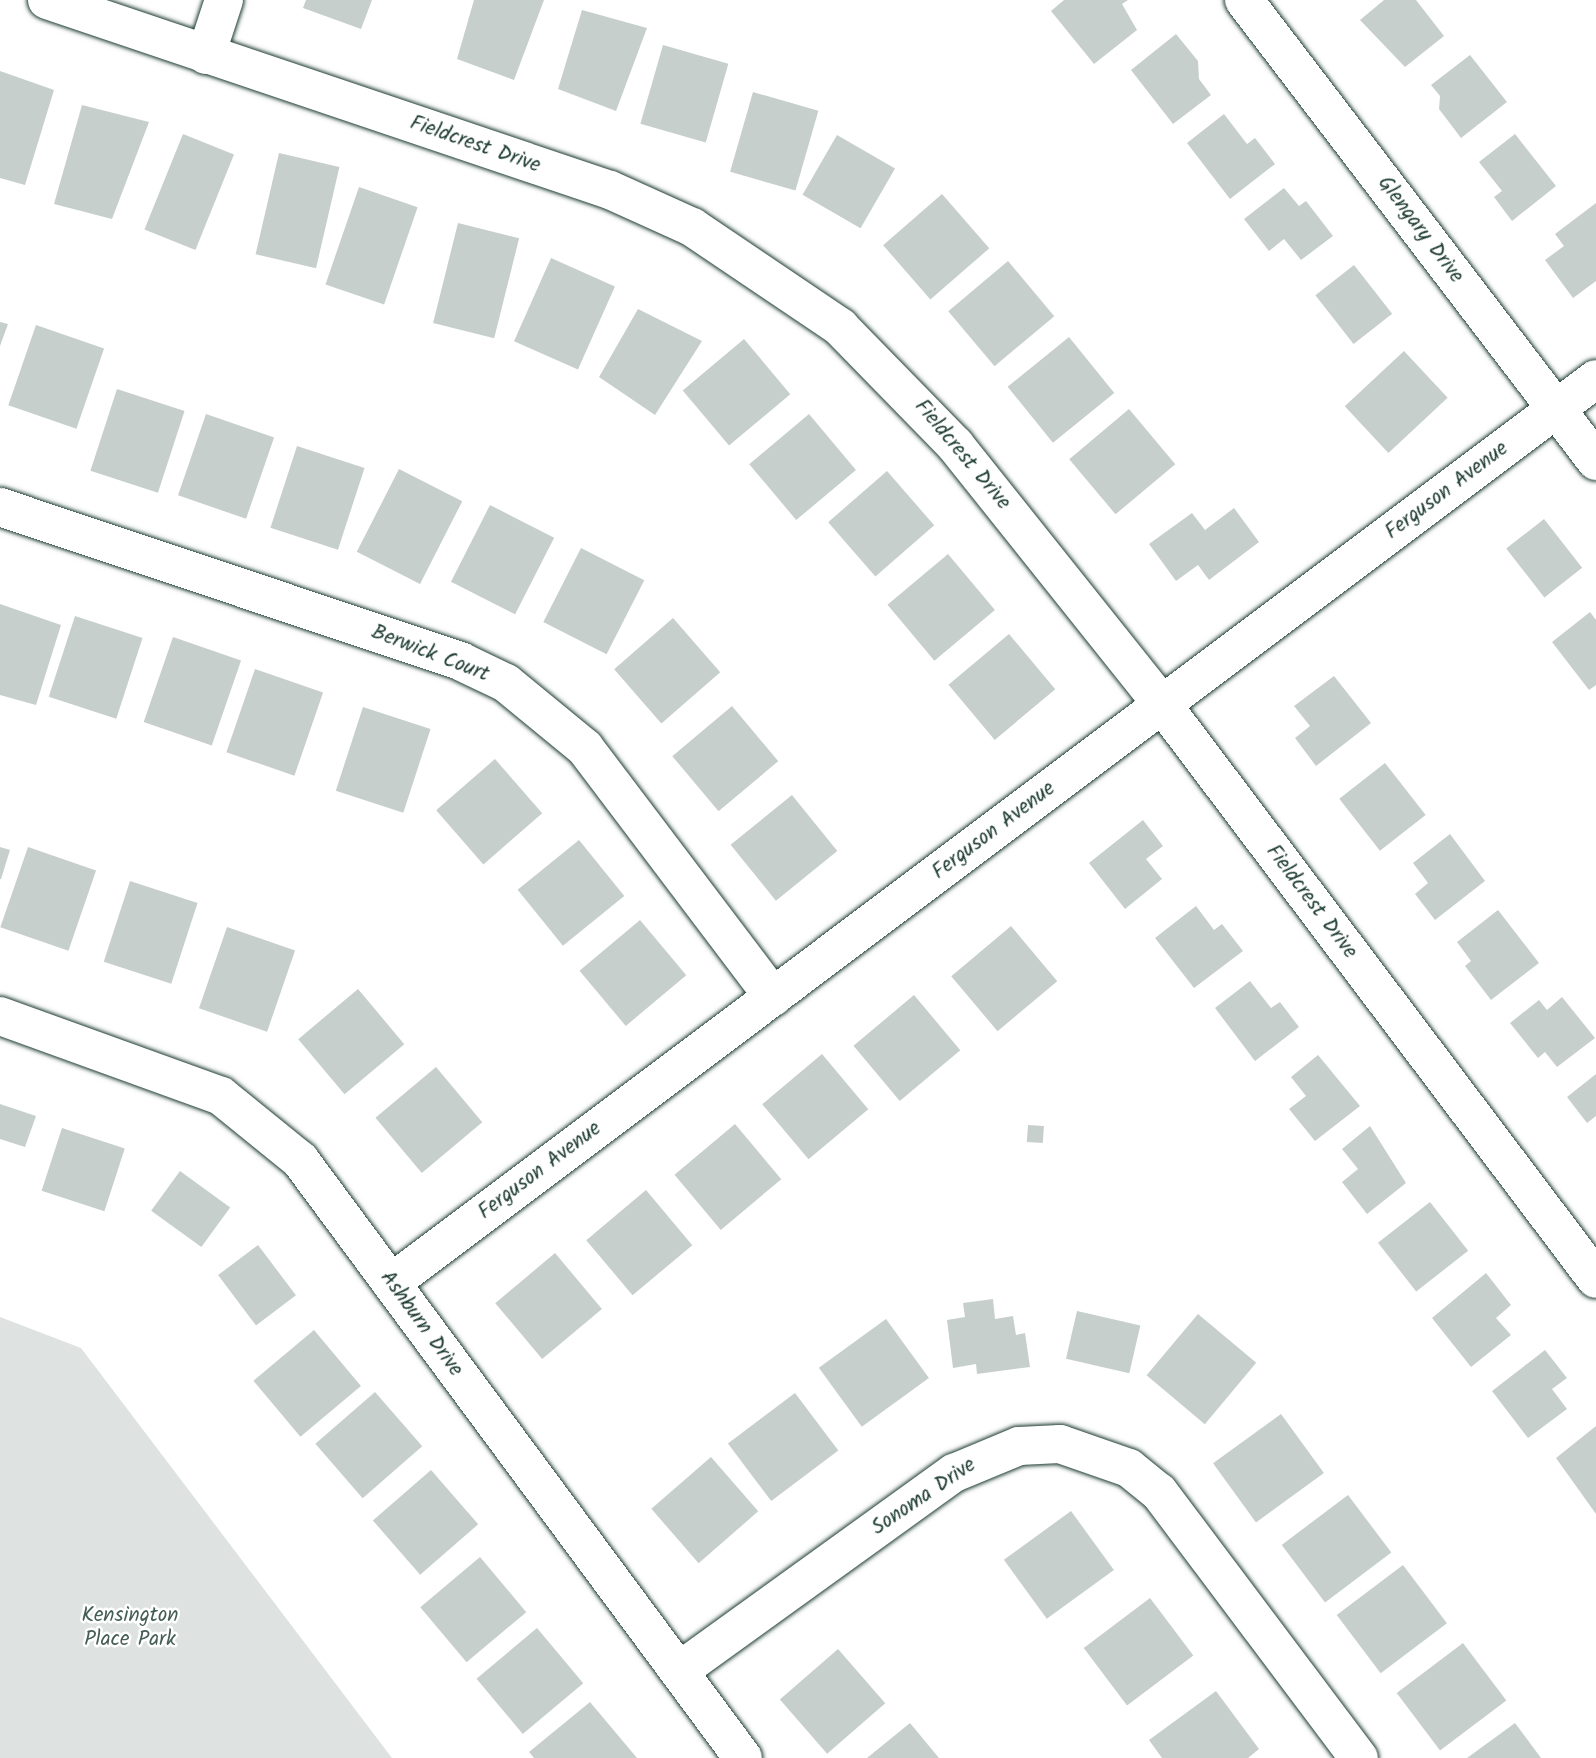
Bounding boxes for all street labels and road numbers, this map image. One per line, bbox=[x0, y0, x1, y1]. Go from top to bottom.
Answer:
street label: Fieldcrest Drive bbox=[407, 111, 543, 179]
street label: Glengary Drive bbox=[1372, 172, 1468, 288]
street label: Fieldcrest Drive bbox=[909, 395, 1015, 515]
street label: Ferguson Avenue bbox=[1381, 437, 1513, 545]
street label: Berwick Court bbox=[368, 620, 492, 688]
street label: Ferguson Avenue bbox=[928, 777, 1060, 885]
street label: Fieldcrest Drive bbox=[1260, 840, 1362, 964]
street label: Ferguson Avenue bbox=[474, 1117, 606, 1225]
street label: Ashburn Drive bbox=[374, 1266, 468, 1382]
street label: Sonoma Drive bbox=[867, 1453, 981, 1541]

